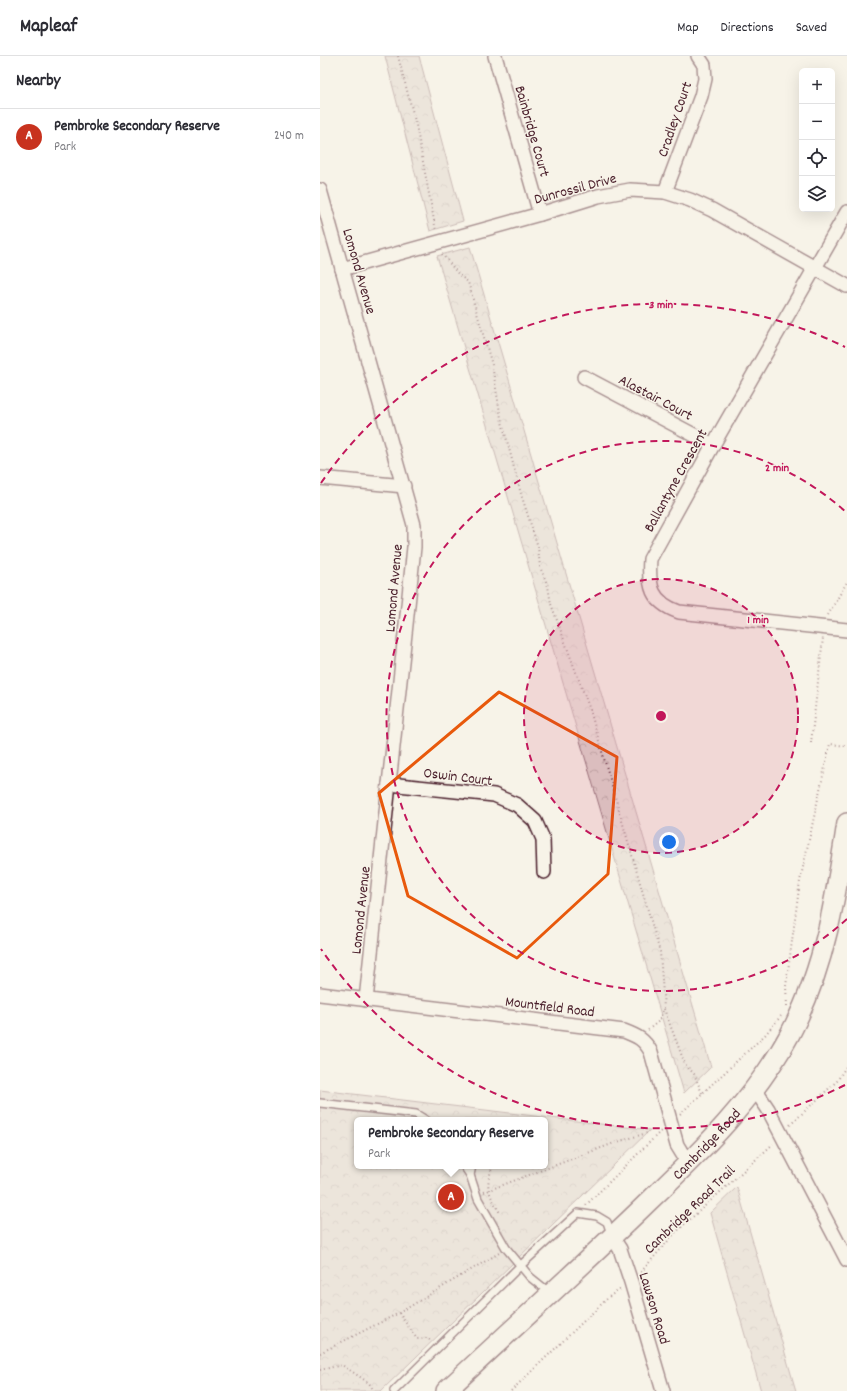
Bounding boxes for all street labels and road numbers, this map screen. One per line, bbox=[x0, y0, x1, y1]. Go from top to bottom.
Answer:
street label: Cradley Court bbox=[653, 79, 699, 160]
street label: Bainbridge Court bbox=[508, 83, 555, 180]
street label: Dunrossil Drive bbox=[532, 168, 620, 212]
street label: Lomond Avenue bbox=[335, 226, 381, 317]
street label: Alastair Court bbox=[614, 370, 696, 428]
street label: Ballantyne Crescent bbox=[639, 425, 714, 537]
street label: Lomond Avenue bbox=[380, 543, 410, 633]
street label: Oswin Court bbox=[422, 763, 494, 793]
street label: Lomond Avenue bbox=[346, 865, 378, 955]
street label: Mountfield Road bbox=[504, 992, 596, 1024]
street label: Cambridge Road bbox=[668, 1104, 747, 1186]
street label: Cambridge Road Trail bbox=[640, 1161, 741, 1260]
street label: Lawson Road bbox=[632, 1270, 674, 1347]

